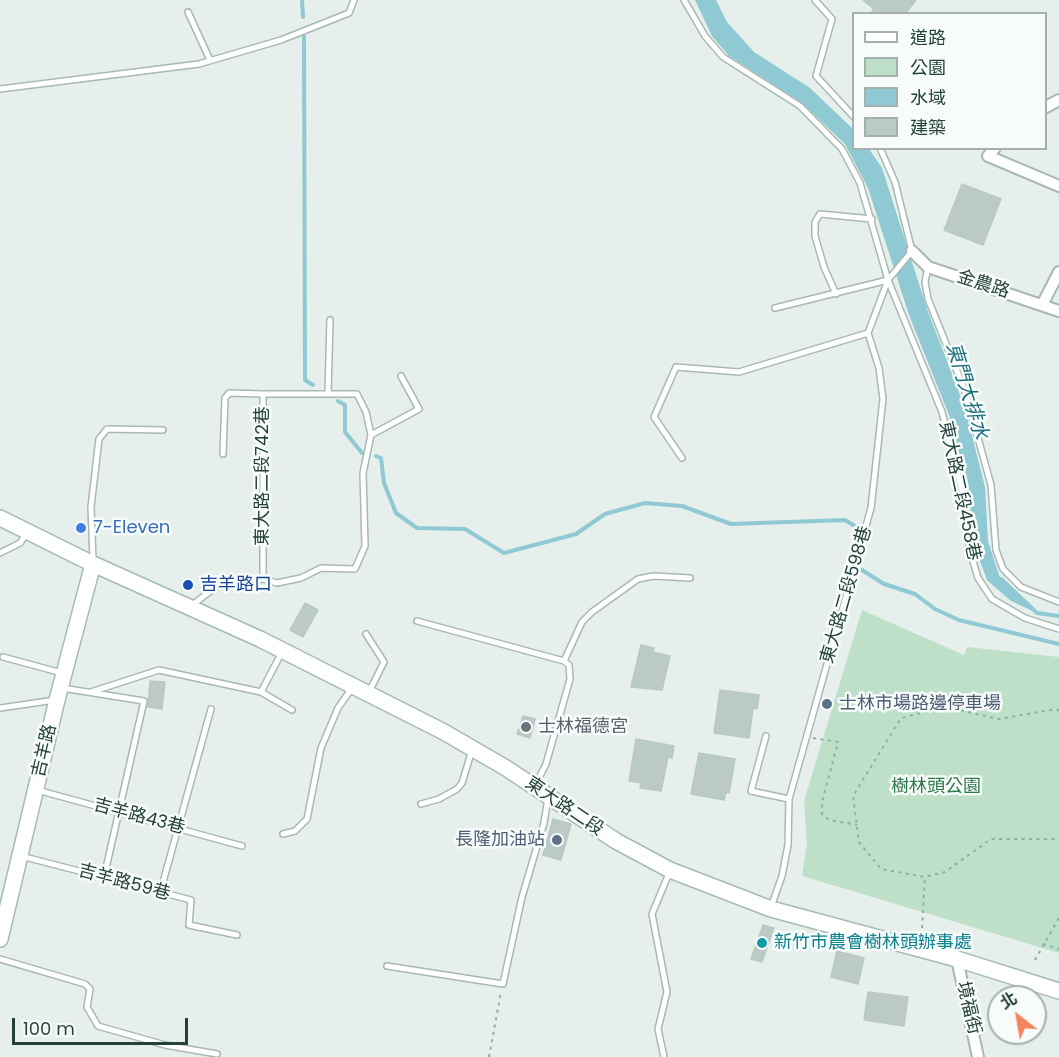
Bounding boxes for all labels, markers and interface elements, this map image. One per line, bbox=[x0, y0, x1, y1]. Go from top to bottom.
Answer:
legend bbox=[852, 12, 1047, 150]
text: 道路 bbox=[910, 25, 946, 50]
text: 公園 bbox=[910, 55, 946, 80]
text: 水域 bbox=[910, 85, 946, 110]
text: 建築 bbox=[910, 115, 946, 140]
street label: 金農路 bbox=[954, 266, 1012, 304]
water label: 東門大排水 bbox=[940, 340, 992, 442]
street label: 東大路二段742巷 bbox=[252, 406, 274, 546]
street label: 東大路二段458巷 bbox=[934, 419, 984, 563]
place label: 7-Eleven bbox=[93, 517, 170, 539]
marker: 7-Eleven bbox=[74, 521, 88, 535]
street label: 東大路二段598巷 bbox=[817, 524, 877, 666]
place label: 吉羊路口 bbox=[200, 574, 272, 596]
marker: 吉羊路口 bbox=[181, 578, 195, 592]
place label: 士林市場路邊停車場 bbox=[839, 693, 1001, 715]
marker: 士林市場路邊停車場 bbox=[820, 697, 834, 711]
place label: 士林福德宮 bbox=[538, 716, 628, 738]
marker: 士林福德宮 bbox=[519, 720, 533, 734]
street label: 吉羊路 bbox=[28, 722, 62, 780]
street label: 東大路二段 bbox=[521, 773, 607, 841]
park label: 樹林頭公園 bbox=[891, 776, 981, 798]
street label: 吉羊路43巷 bbox=[91, 794, 187, 840]
place label: 長隆加油站 bbox=[455, 829, 545, 851]
marker: 長隆加油站 bbox=[550, 833, 564, 847]
street label: 吉羊路59巷 bbox=[75, 860, 173, 906]
place label: 新竹市農會樹林頭辦事處 bbox=[774, 932, 972, 954]
marker: 新竹市農會樹林頭辦事處 bbox=[755, 936, 769, 950]
street label: 境福街 bbox=[951, 979, 985, 1037]
north arrow bbox=[987, 985, 1047, 1045]
text: 北 bbox=[996, 987, 1021, 1015]
scale bar bbox=[15, 1006, 190, 1044]
text: 100 m bbox=[23, 1016, 75, 1041]

